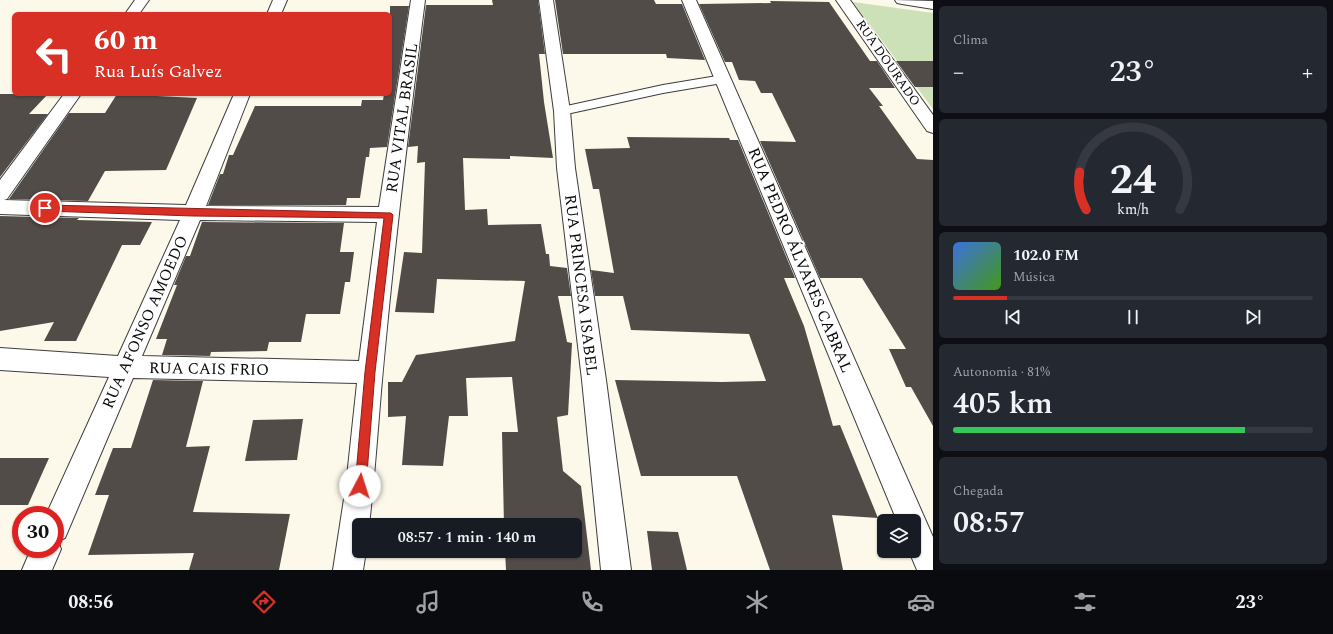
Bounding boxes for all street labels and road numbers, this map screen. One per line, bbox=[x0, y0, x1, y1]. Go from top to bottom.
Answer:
street label: RUA DOURADO bbox=[851, 16, 925, 110]
street label: RUA VITAL BRASIL bbox=[380, 42, 424, 194]
street label: RUA PEDRO ÁLVARES CABRAL bbox=[742, 144, 858, 376]
street label: RUA PRINCESA ISABEL bbox=[558, 193, 604, 377]
street label: RUA AFONSO AMOEDO bbox=[96, 231, 194, 413]
street label: RUA CAIS FRIO bbox=[149, 356, 269, 382]

